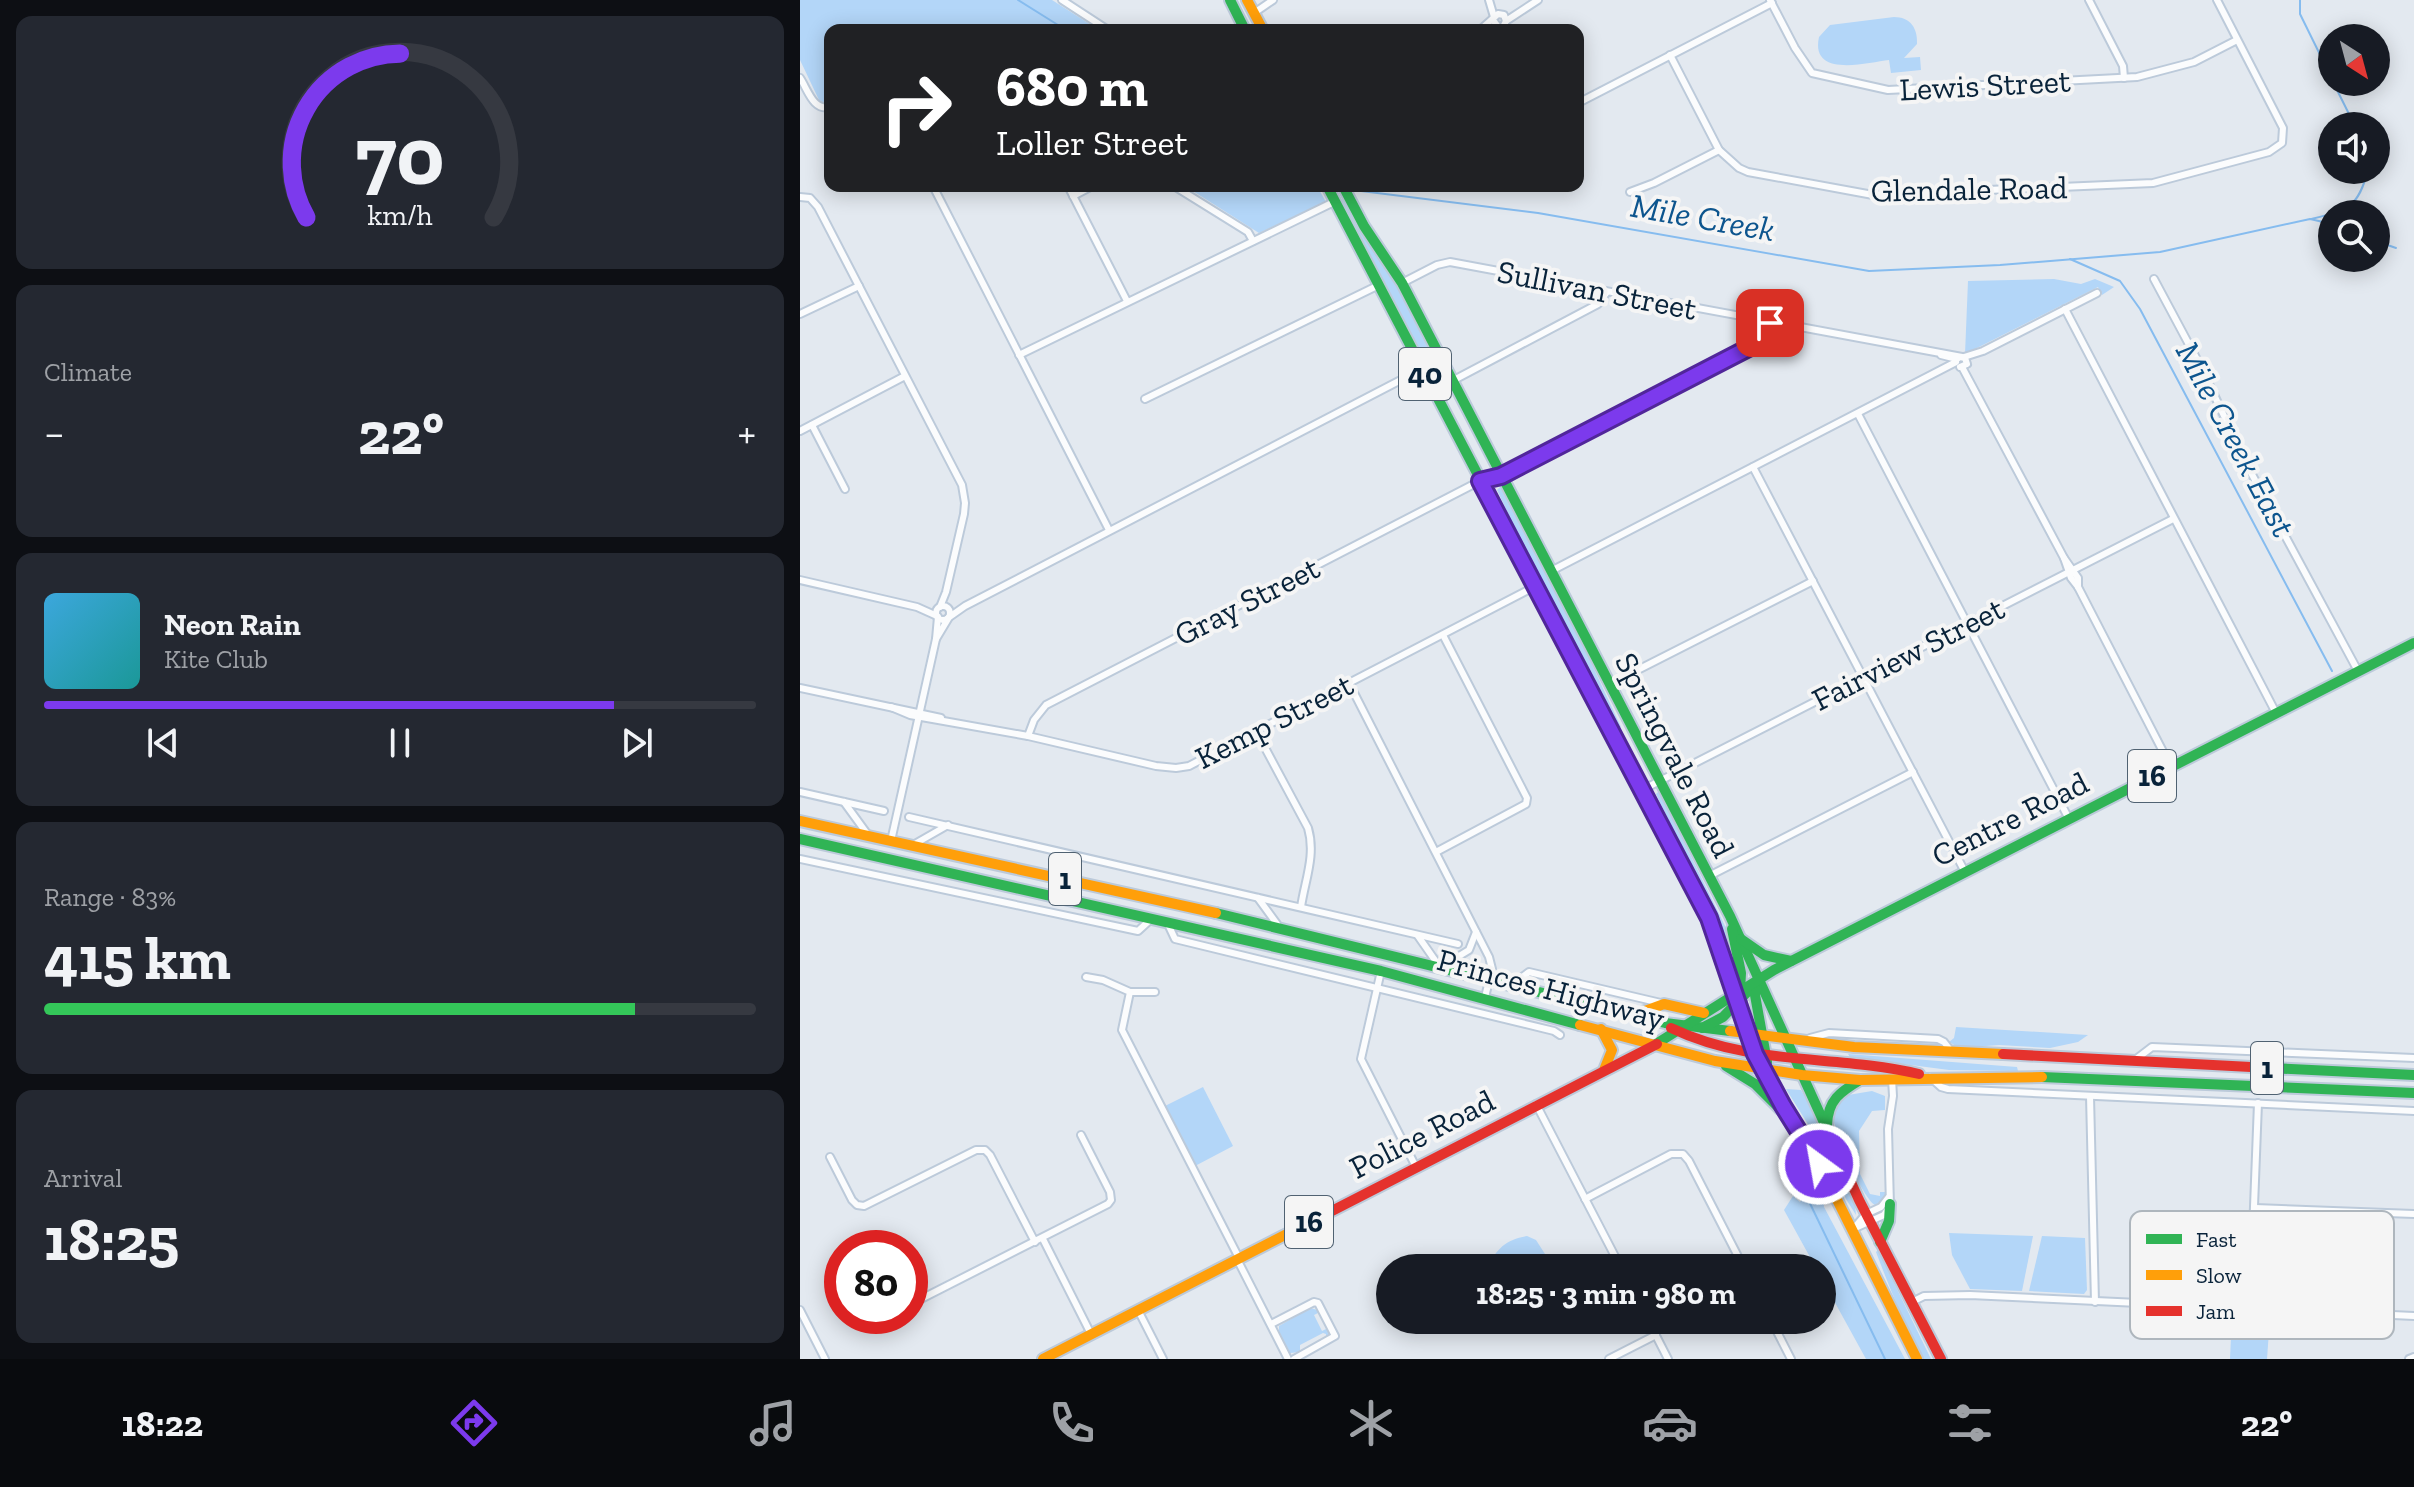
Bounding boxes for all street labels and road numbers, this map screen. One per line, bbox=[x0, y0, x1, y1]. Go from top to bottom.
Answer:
street label: Lewis Street bbox=[1898, 62, 2072, 108]
street label: Glendale Road bbox=[1870, 168, 2068, 210]
street label: Sullivan Street bbox=[1494, 252, 1700, 328]
road number: 40 bbox=[1399, 348, 1451, 400]
street label: Gray Street bbox=[1168, 548, 1326, 654]
street label: Fairview Street bbox=[1806, 589, 2011, 719]
street label: Springvale Road bbox=[1607, 646, 1743, 864]
street label: Kemp Street bbox=[1189, 665, 1359, 777]
road number: 16 bbox=[2128, 750, 2176, 802]
street label: Centre Road bbox=[1925, 763, 2095, 875]
road number: 1 bbox=[1049, 853, 1081, 905]
street label: Princes Highway bbox=[1433, 940, 1669, 1038]
road number: 1 bbox=[2251, 1042, 2283, 1094]
street label: Police Road bbox=[1343, 1081, 1501, 1187]
road number: 16 bbox=[1285, 1196, 1333, 1248]

